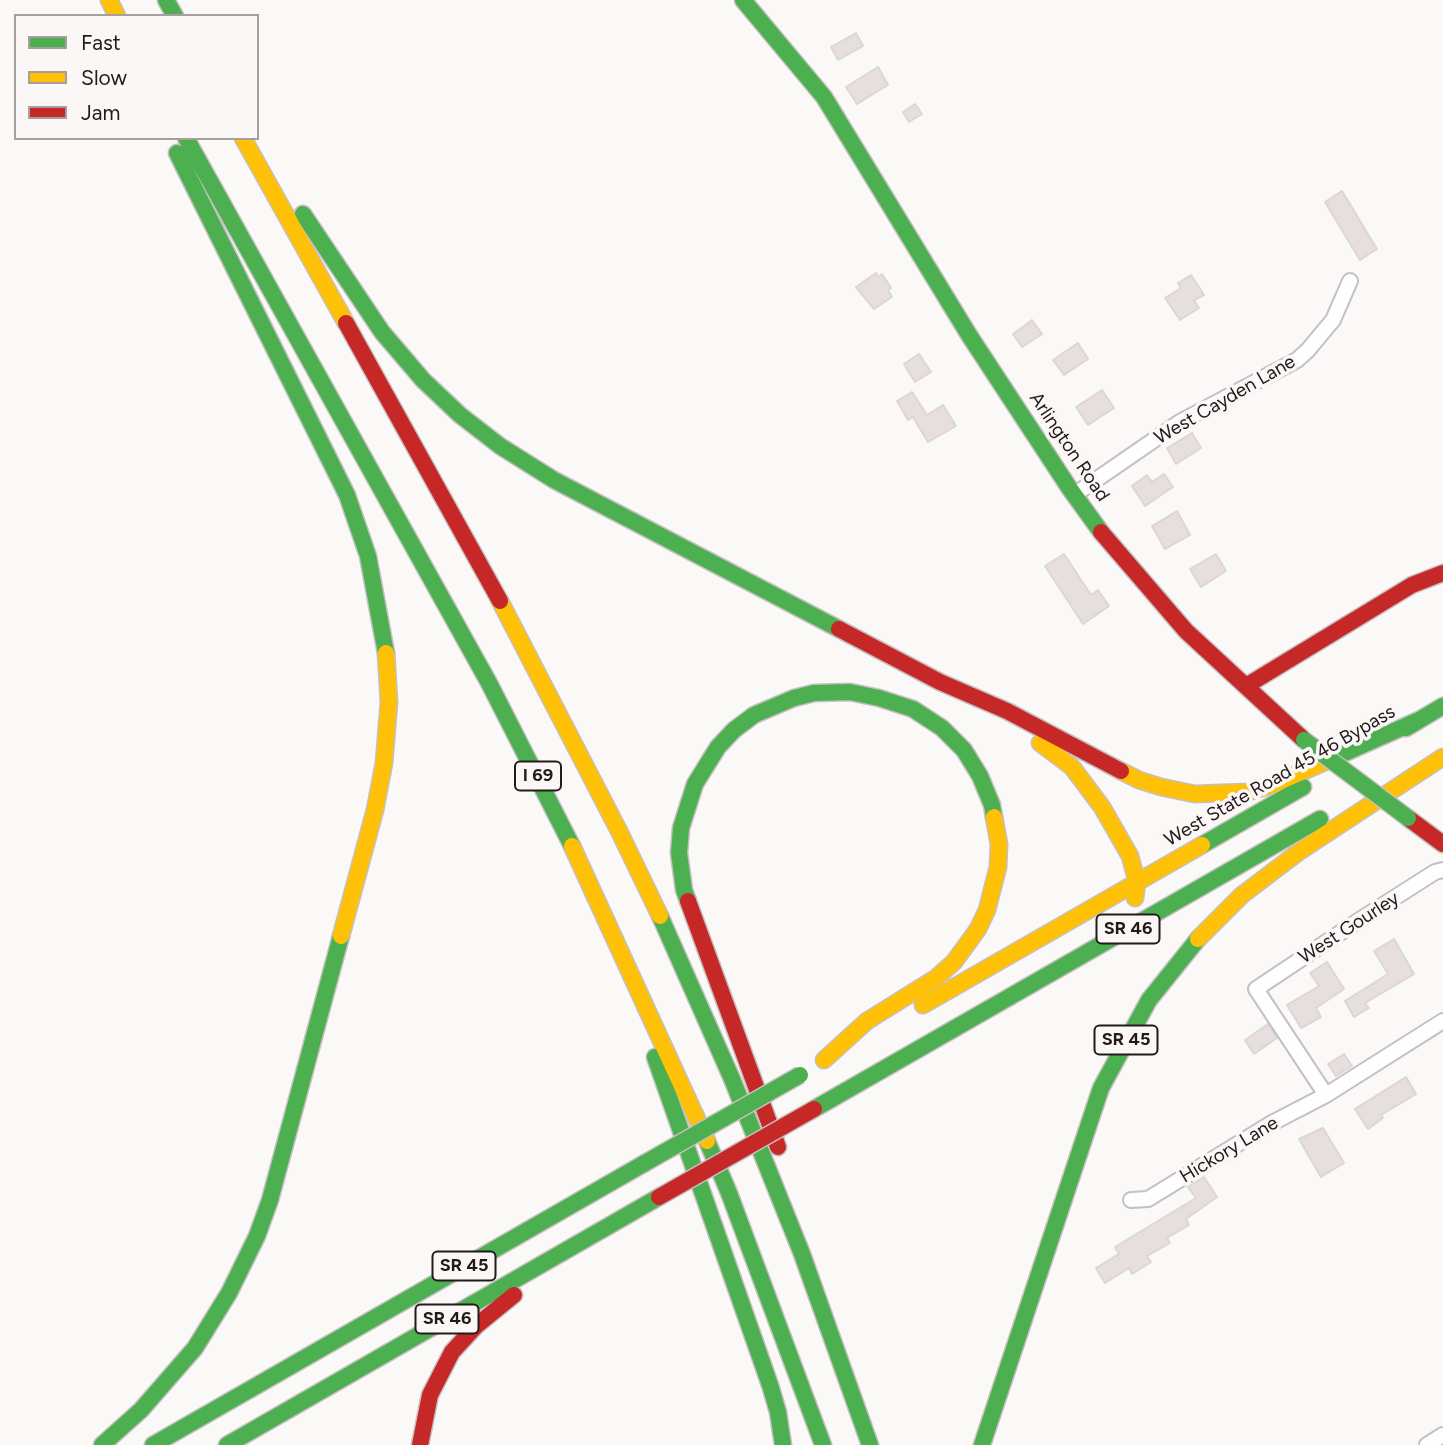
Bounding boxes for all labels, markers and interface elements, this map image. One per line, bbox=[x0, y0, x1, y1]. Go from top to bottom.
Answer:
legend bbox=[14, 14, 259, 140]
text: Fast bbox=[81, 30, 121, 55]
text: Slow bbox=[81, 65, 127, 90]
text: Jam bbox=[81, 100, 120, 125]
street label: West Cayden Lane bbox=[1150, 350, 1300, 450]
street label: Arlington Road bbox=[1024, 388, 1114, 506]
street label: West State Road 45 46 Bypass bbox=[1161, 700, 1399, 852]
road number: I 69 bbox=[515, 762, 561, 790]
street label: West Gourley bbox=[1294, 887, 1404, 969]
road number: SR 46 bbox=[1096, 914, 1160, 944]
road number: SR 45 bbox=[1094, 1026, 1158, 1055]
street label: Hickory Lane bbox=[1176, 1112, 1282, 1188]
road number: SR 45 bbox=[433, 1252, 496, 1280]
road number: SR 46 bbox=[416, 1304, 478, 1334]

